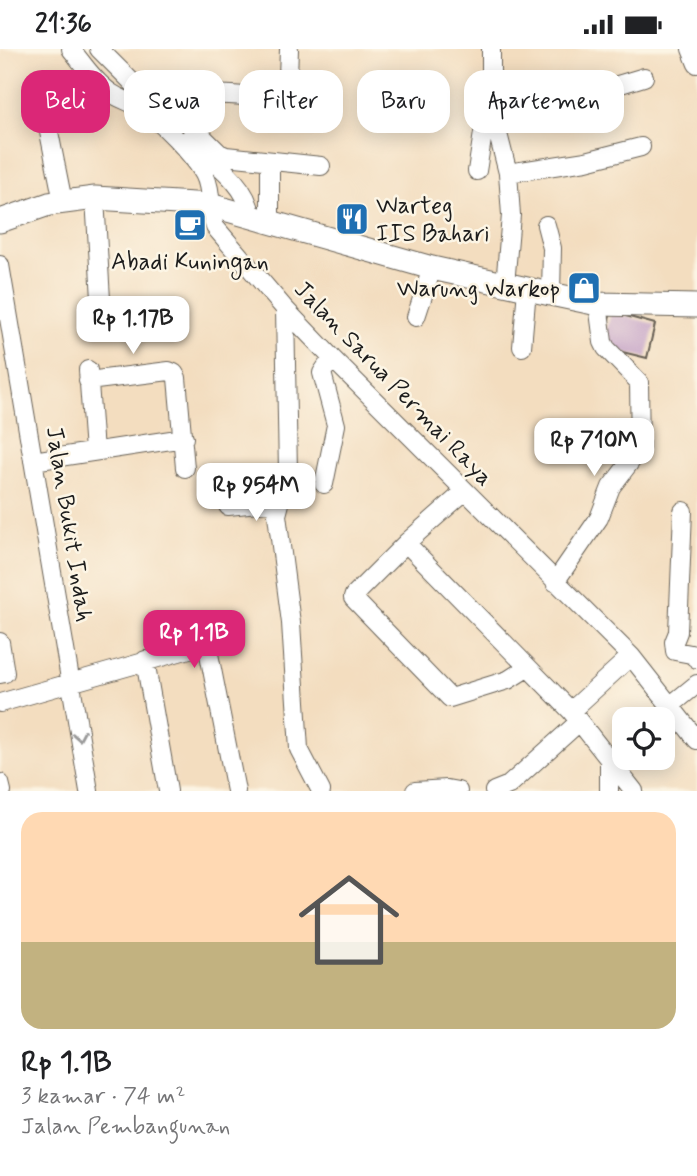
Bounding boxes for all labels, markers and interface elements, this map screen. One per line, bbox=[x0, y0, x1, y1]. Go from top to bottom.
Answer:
text: 21:36 bbox=[35, 8, 92, 42]
chip: Beli bbox=[21, 70, 110, 133]
chip: Sewa bbox=[124, 70, 225, 133]
chip: Filter bbox=[239, 70, 343, 133]
chip: Baru bbox=[357, 70, 450, 133]
chip: Apartemen bbox=[464, 70, 624, 133]
place label: Warteg IIS Bahari bbox=[376, 191, 490, 250]
restaurant icon: Warteg IIS Bahari bbox=[333, 200, 371, 238]
cafe icon: Abadi Kuningan bbox=[171, 206, 209, 244]
place label: Abadi Kuningan bbox=[111, 247, 269, 280]
shop icon: Warung Warkop bbox=[565, 269, 603, 307]
place label: Warung Warkop bbox=[397, 274, 560, 305]
street label: Jalan Sarua Permai Raya bbox=[287, 275, 499, 493]
pin: Rp 1.17B bbox=[61, 296, 205, 356]
text: Rp 1.17B bbox=[92, 304, 174, 334]
pin: Rp 710M bbox=[529, 419, 659, 478]
street label: Jalan Bukit Indah bbox=[38, 424, 99, 624]
text: Rp 710M bbox=[550, 426, 638, 456]
pin: Rp 954M bbox=[191, 463, 321, 523]
text: Rp 954M bbox=[213, 471, 299, 501]
pin: Rp 1.1B bbox=[129, 611, 259, 670]
text: Rp 1.1B bbox=[159, 618, 229, 648]
map controls bbox=[612, 707, 675, 770]
button: locate bbox=[612, 707, 675, 770]
one-way arrow bbox=[71, 730, 86, 742]
icon: home bbox=[286, 857, 412, 983]
text: Rp 1.1B bbox=[21, 1043, 112, 1082]
text: 3 kamar · 74 m² bbox=[21, 1082, 186, 1112]
text: Jalan Pembangunan bbox=[21, 1112, 230, 1142]

